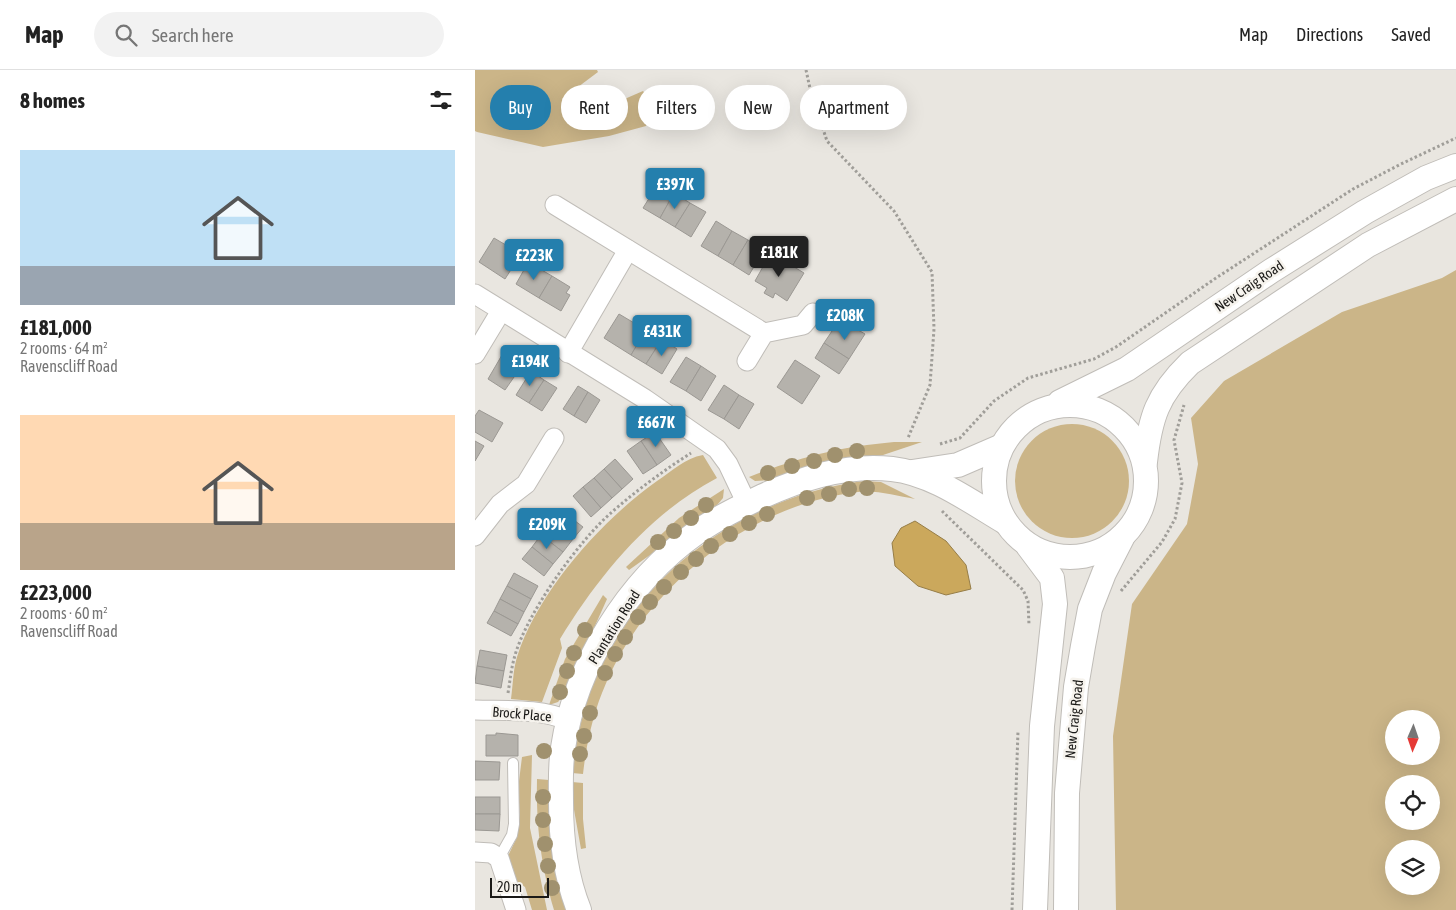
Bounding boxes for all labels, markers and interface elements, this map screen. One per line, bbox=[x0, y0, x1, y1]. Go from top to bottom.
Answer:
search box bbox=[94, 12, 444, 57]
text: Map bbox=[25, 21, 64, 48]
icon: search bbox=[112, 21, 140, 49]
text: Search here bbox=[152, 24, 234, 46]
text: Map bbox=[1239, 24, 1268, 45]
text: Directions bbox=[1296, 24, 1363, 45]
text: Saved bbox=[1391, 24, 1431, 45]
chip: Buy bbox=[490, 85, 551, 130]
chip: Rent bbox=[561, 85, 628, 130]
chip: Filters bbox=[638, 85, 715, 130]
chip: New bbox=[725, 85, 790, 130]
chip: Apartment bbox=[800, 85, 907, 130]
icon: filters bbox=[427, 86, 455, 114]
text: 8 homes bbox=[20, 88, 85, 112]
pin: £397K bbox=[640, 168, 710, 210]
text: £397K bbox=[656, 175, 694, 193]
icon: home bbox=[193, 183, 283, 273]
pin: £181K bbox=[744, 236, 814, 278]
pin: £223K bbox=[499, 238, 569, 281]
text: £181K bbox=[760, 243, 798, 261]
text: £223K bbox=[515, 246, 553, 264]
street label: New Craig Road bbox=[1212, 257, 1286, 315]
pin: £208K bbox=[810, 298, 880, 341]
text: £208K bbox=[826, 306, 864, 324]
pin: £431K bbox=[627, 314, 697, 357]
text: £181,000 bbox=[20, 315, 92, 339]
text: £431K bbox=[643, 322, 681, 340]
text: 2 rooms · 64 m² bbox=[20, 339, 108, 357]
pin: £194K bbox=[495, 344, 565, 387]
text: £194K bbox=[511, 352, 549, 370]
text: Ravenscliff Road bbox=[20, 357, 118, 375]
pin: £667K bbox=[621, 406, 691, 448]
text: £667K bbox=[637, 413, 675, 431]
icon: home bbox=[193, 448, 283, 538]
pin: £209K bbox=[512, 508, 582, 550]
text: £209K bbox=[528, 515, 566, 533]
text: £223,000 bbox=[20, 580, 92, 604]
street label: Plantation Road bbox=[585, 587, 643, 667]
text: 2 rooms · 60 m² bbox=[20, 604, 108, 622]
text: Ravenscliff Road bbox=[20, 622, 118, 640]
street label: New Craig Road bbox=[1062, 679, 1086, 759]
street label: Brock Place bbox=[492, 703, 552, 725]
north arrow bbox=[1385, 710, 1440, 765]
map controls bbox=[1385, 710, 1440, 895]
button: locate bbox=[1385, 775, 1440, 830]
button: layers bbox=[1385, 840, 1440, 895]
scale bar bbox=[490, 875, 549, 898]
text: 20 m bbox=[497, 879, 522, 895]

